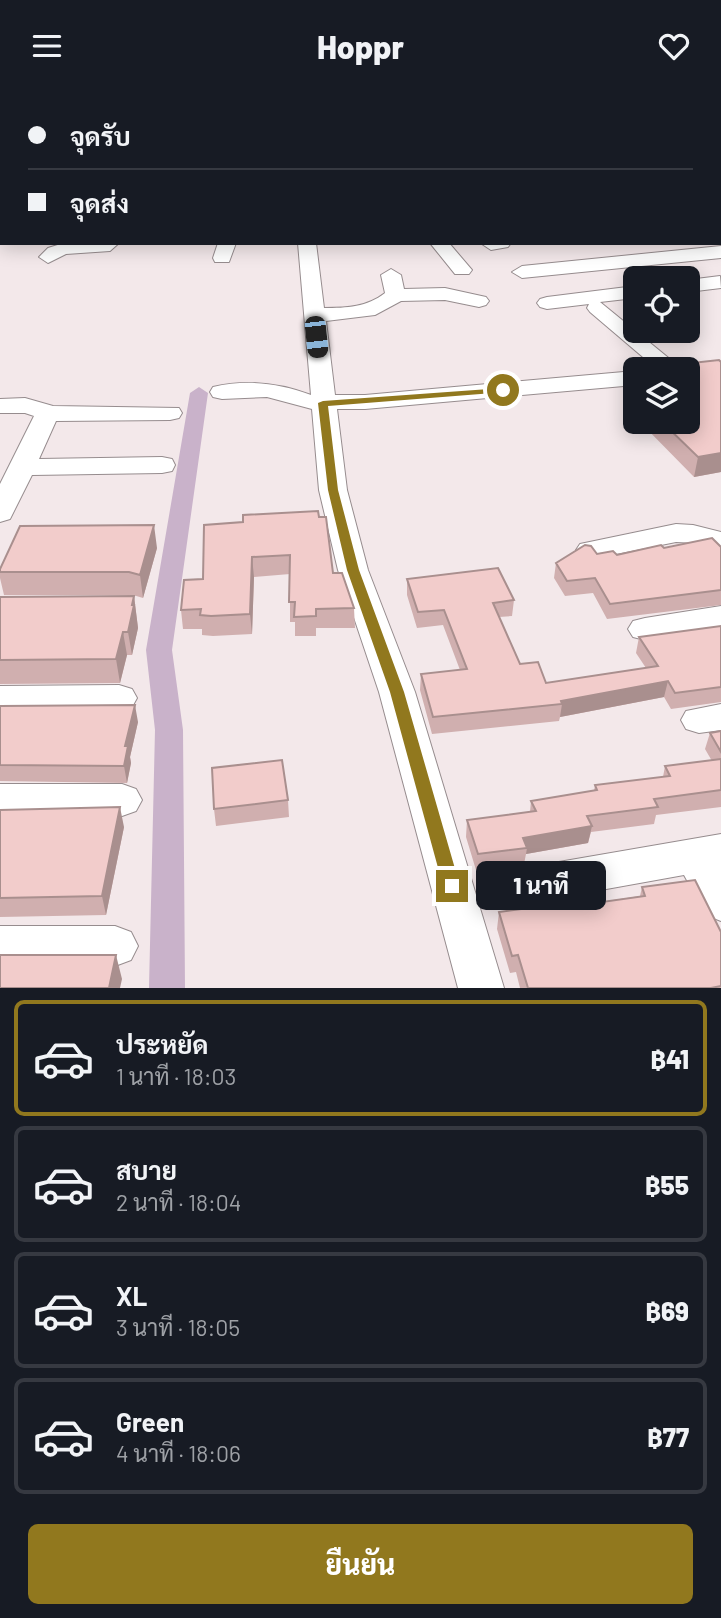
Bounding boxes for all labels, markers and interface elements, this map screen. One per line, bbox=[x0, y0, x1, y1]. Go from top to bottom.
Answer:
icon: menu bbox=[28, 27, 66, 65]
text: Hoppr bbox=[317, 27, 404, 65]
icon: heart bbox=[655, 27, 693, 65]
text: จุดรับ bbox=[70, 120, 131, 151]
text: จุดส่ง bbox=[70, 187, 129, 218]
map controls bbox=[623, 266, 700, 434]
button: locate bbox=[623, 266, 700, 343]
car bbox=[304, 315, 329, 359]
button: layers bbox=[623, 357, 700, 434]
route start bbox=[487, 374, 519, 406]
callout: 1 นาที bbox=[476, 861, 606, 911]
route end bbox=[436, 870, 468, 902]
text: 1 นาที bbox=[513, 871, 569, 899]
icon: car bbox=[32, 1027, 95, 1090]
text: ประหยัด bbox=[116, 1028, 209, 1059]
text: ฿41 bbox=[650, 1043, 689, 1074]
text: 1 นาที · 18:03 bbox=[116, 1062, 236, 1090]
icon: car bbox=[32, 1153, 95, 1216]
text: สบาย bbox=[116, 1154, 177, 1185]
text: ฿55 bbox=[645, 1169, 689, 1200]
text: 2 นาที · 18:04 bbox=[116, 1188, 241, 1216]
icon: car bbox=[32, 1279, 95, 1342]
text: XL bbox=[116, 1280, 147, 1311]
text: ฿69 bbox=[645, 1295, 689, 1326]
text: 3 นาที · 18:05 bbox=[116, 1313, 240, 1341]
icon: car bbox=[32, 1405, 95, 1468]
text: Green bbox=[116, 1406, 184, 1437]
text: ฿77 bbox=[647, 1421, 689, 1452]
text: 4 นาที · 18:06 bbox=[116, 1439, 241, 1467]
button: ยืนยัน bbox=[28, 1524, 693, 1604]

